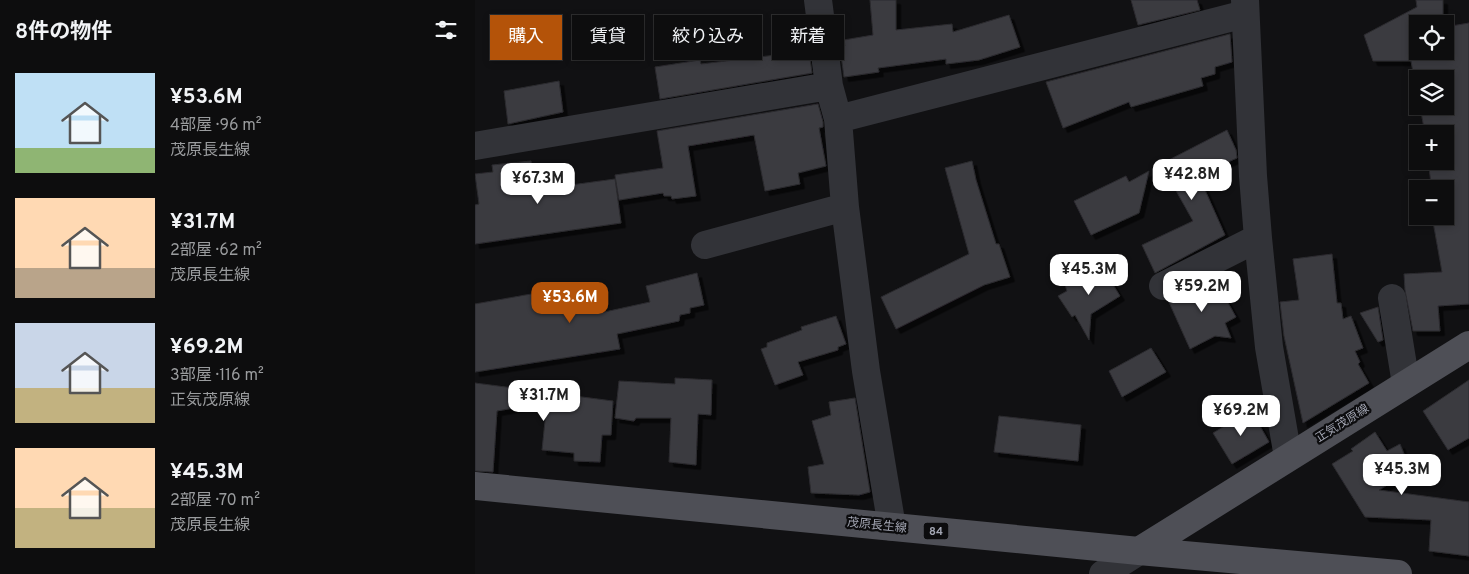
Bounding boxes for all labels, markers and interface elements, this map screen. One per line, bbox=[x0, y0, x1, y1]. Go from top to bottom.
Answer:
chip: 購入 bbox=[490, 15, 562, 60]
chip: 賃貸 bbox=[572, 15, 644, 60]
chip: 絞り込み bbox=[654, 15, 762, 60]
chip: 新着 bbox=[772, 15, 844, 60]
map controls bbox=[1409, 15, 1454, 225]
button: locate bbox=[1409, 15, 1454, 60]
icon: filters bbox=[432, 16, 460, 44]
text: 8件の物件 bbox=[15, 19, 112, 46]
button: layers bbox=[1409, 70, 1454, 115]
text: ¥53.6M bbox=[170, 84, 243, 111]
icon: home bbox=[55, 93, 115, 153]
text: 4部屋 · 96 m² bbox=[170, 116, 262, 136]
button: + bbox=[1409, 125, 1454, 170]
text: 茂原長生線 bbox=[170, 141, 250, 161]
pin: ¥42.8M bbox=[1151, 158, 1233, 201]
pin: ¥67.3M bbox=[497, 162, 579, 205]
text: ¥42.8M bbox=[1164, 165, 1220, 185]
text: ¥67.3M bbox=[512, 169, 564, 189]
button: − bbox=[1409, 180, 1454, 225]
text: ¥31.7M bbox=[170, 209, 235, 236]
icon: home bbox=[55, 218, 115, 278]
text: 2部屋 · 62 m² bbox=[170, 241, 262, 261]
pin: ¥45.3M bbox=[1048, 254, 1130, 296]
text: ¥45.3M bbox=[1061, 260, 1117, 280]
text: 茂原長生線 bbox=[170, 266, 250, 286]
pin: ¥59.2M bbox=[1161, 270, 1243, 313]
text: ¥59.2M bbox=[1174, 277, 1230, 297]
pin: ¥53.6M bbox=[529, 282, 611, 324]
text: ¥53.6M bbox=[542, 288, 598, 308]
text: ¥69.2M bbox=[170, 334, 244, 361]
icon: home bbox=[55, 343, 115, 403]
text: 3部屋 · 116 m² bbox=[170, 366, 264, 386]
pin: ¥31.7M bbox=[503, 380, 585, 422]
text: ¥31.7M bbox=[519, 386, 569, 406]
text: 正気茂原線 bbox=[170, 391, 250, 411]
pin: ¥69.2M bbox=[1200, 394, 1282, 437]
text: ¥69.2M bbox=[1213, 401, 1269, 421]
street label: 正気茂原線 bbox=[1313, 401, 1372, 447]
pin: ¥45.3M bbox=[1361, 454, 1443, 496]
text: ¥45.3M bbox=[170, 459, 244, 486]
text: ¥45.3M bbox=[1374, 460, 1430, 480]
icon: home bbox=[55, 468, 115, 528]
text: 2部屋 · 70 m² bbox=[170, 491, 260, 511]
street label: 茂原長生線 bbox=[846, 515, 908, 537]
text: 茂原長生線 bbox=[170, 516, 250, 536]
road number: 84 bbox=[923, 522, 949, 540]

